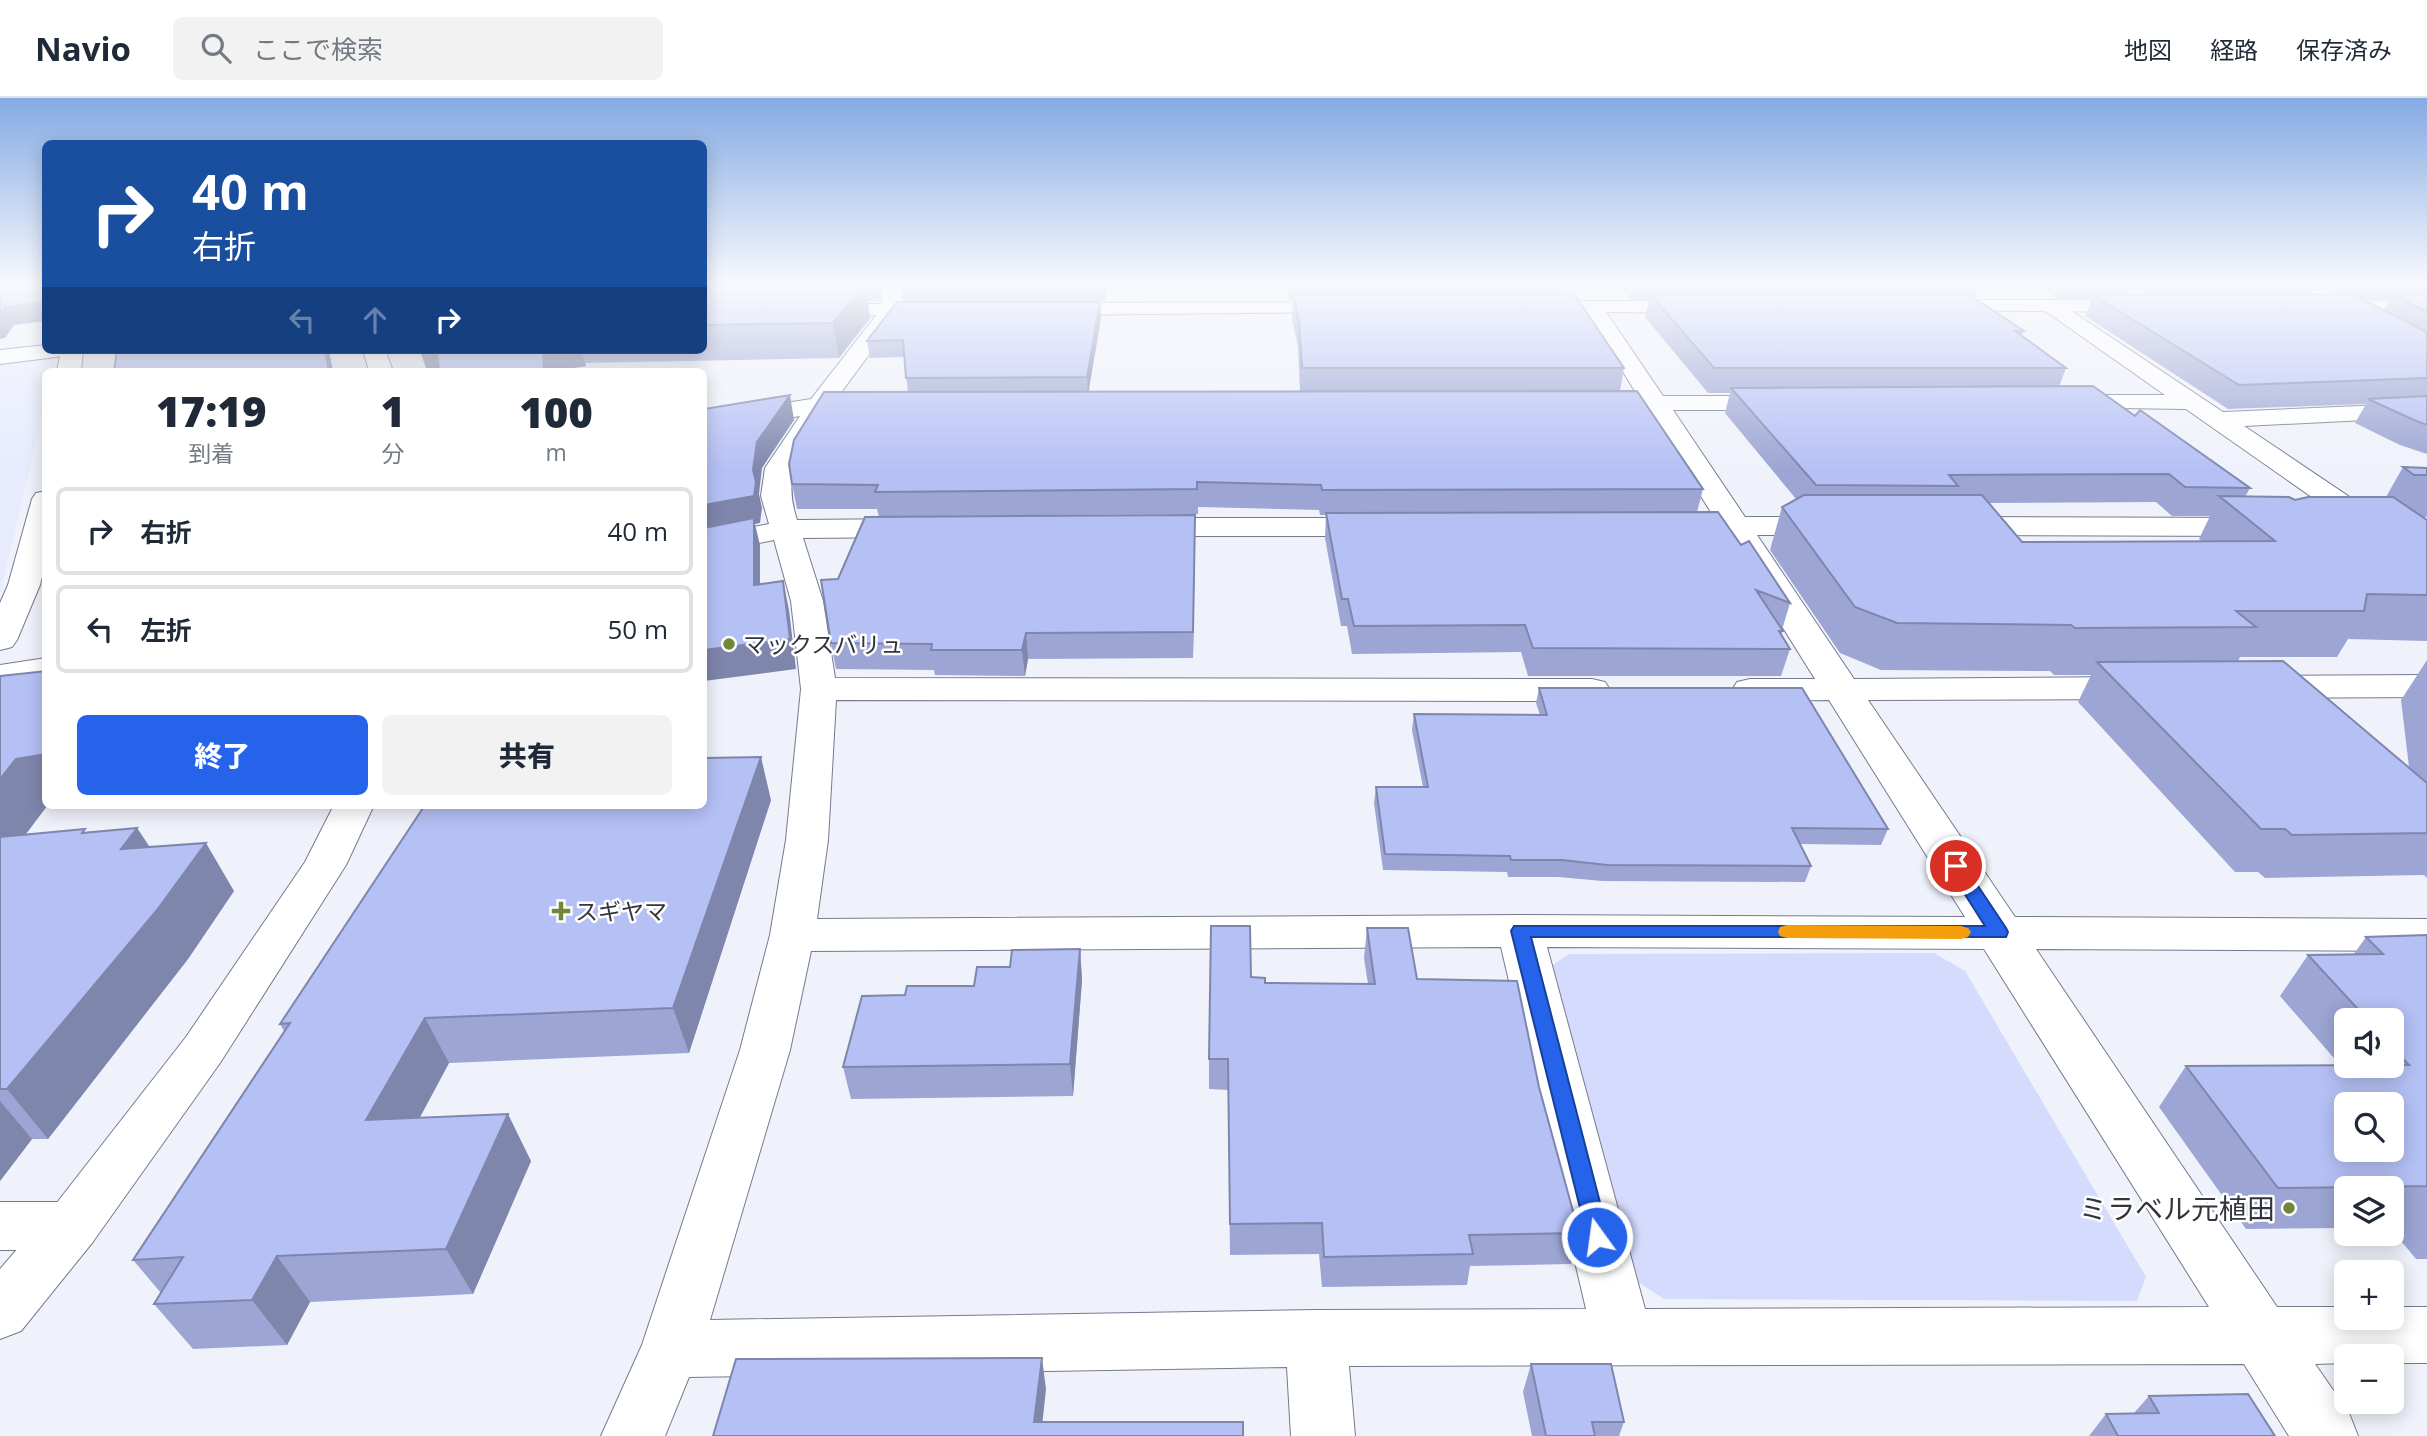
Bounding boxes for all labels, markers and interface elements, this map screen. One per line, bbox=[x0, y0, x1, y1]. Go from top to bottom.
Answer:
search box bbox=[173, 17, 663, 80]
text: Navio bbox=[35, 26, 131, 71]
icon: search bbox=[197, 29, 235, 67]
text: ここで検索 bbox=[253, 31, 383, 67]
text: 地図 bbox=[2124, 33, 2172, 66]
text: 経路 bbox=[2210, 33, 2258, 66]
text: 保存済み bbox=[2296, 33, 2392, 66]
text: 40 m bbox=[192, 158, 309, 224]
icon: right bbox=[77, 168, 168, 259]
text: 右折 bbox=[192, 224, 256, 267]
icon: left bbox=[283, 301, 321, 339]
icon: ahead bbox=[356, 301, 394, 339]
icon: right bbox=[429, 301, 467, 339]
text: 17:19 bbox=[156, 382, 267, 439]
text: 1 bbox=[381, 382, 405, 439]
text: 100 bbox=[519, 383, 593, 440]
text: m bbox=[545, 436, 567, 468]
text: 到着 bbox=[188, 437, 234, 469]
text: 分 bbox=[381, 437, 404, 469]
icon: right bbox=[81, 512, 119, 550]
text: 40 m bbox=[607, 513, 668, 549]
text: 右折 bbox=[140, 514, 192, 550]
icon: left bbox=[81, 610, 119, 648]
text: 50 m bbox=[607, 611, 668, 647]
text: 左折 bbox=[140, 612, 192, 648]
place label: マックスバリュ bbox=[743, 628, 903, 660]
marker: マックスバリュ bbox=[721, 636, 737, 652]
button: 終了 bbox=[77, 715, 368, 795]
button: 共有 bbox=[382, 715, 672, 795]
pin bbox=[1926, 836, 1986, 896]
icon: arrive bbox=[1937, 847, 1975, 885]
place label: スギヤマ bbox=[575, 895, 667, 927]
marker: スギヤマ bbox=[553, 903, 569, 919]
map controls bbox=[2334, 1008, 2404, 1414]
button: sound bbox=[2334, 1008, 2404, 1078]
button: search bbox=[2334, 1092, 2404, 1162]
button: layers bbox=[2334, 1176, 2404, 1246]
place label: ミラベル元植田 bbox=[2079, 1189, 2275, 1227]
position arrow bbox=[1560, 1200, 1634, 1274]
marker: ミラベル元植田 bbox=[2281, 1200, 2297, 1216]
button: + bbox=[2334, 1260, 2404, 1330]
button: − bbox=[2334, 1344, 2404, 1414]

